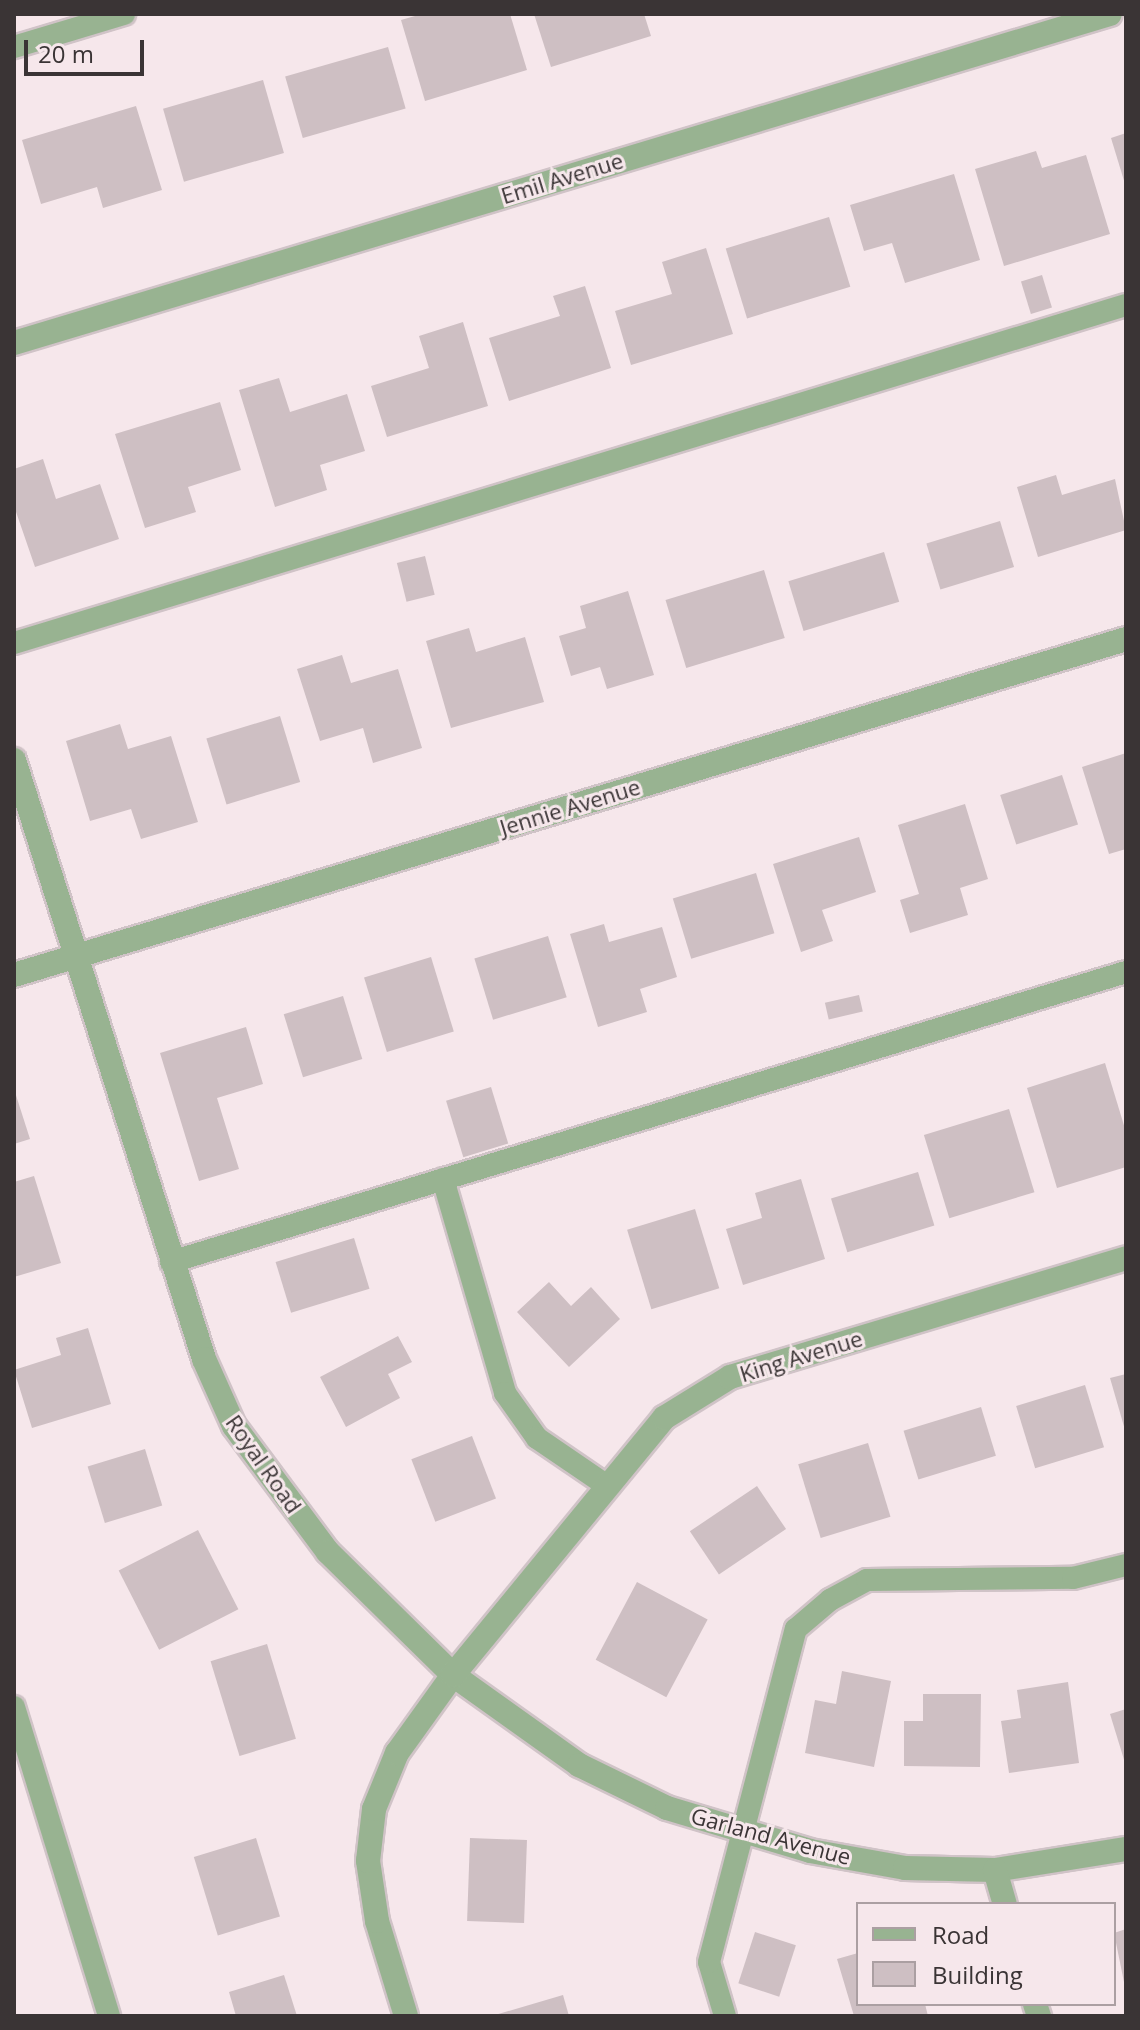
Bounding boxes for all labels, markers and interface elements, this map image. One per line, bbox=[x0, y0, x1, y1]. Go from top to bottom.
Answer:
scale bar bbox=[28, 24, 148, 74]
text: 20 m bbox=[38, 37, 94, 70]
street label: Emil Avenue bbox=[498, 147, 626, 209]
street label: Jennie Avenue bbox=[497, 773, 643, 841]
street label: King Avenue bbox=[737, 1325, 865, 1387]
street label: Royal Road bbox=[221, 1410, 307, 1518]
street label: Garland Avenue bbox=[688, 1802, 854, 1870]
legend bbox=[856, 1902, 1116, 2006]
text: Road bbox=[932, 1918, 989, 1951]
text: Building bbox=[932, 1958, 1023, 1991]

